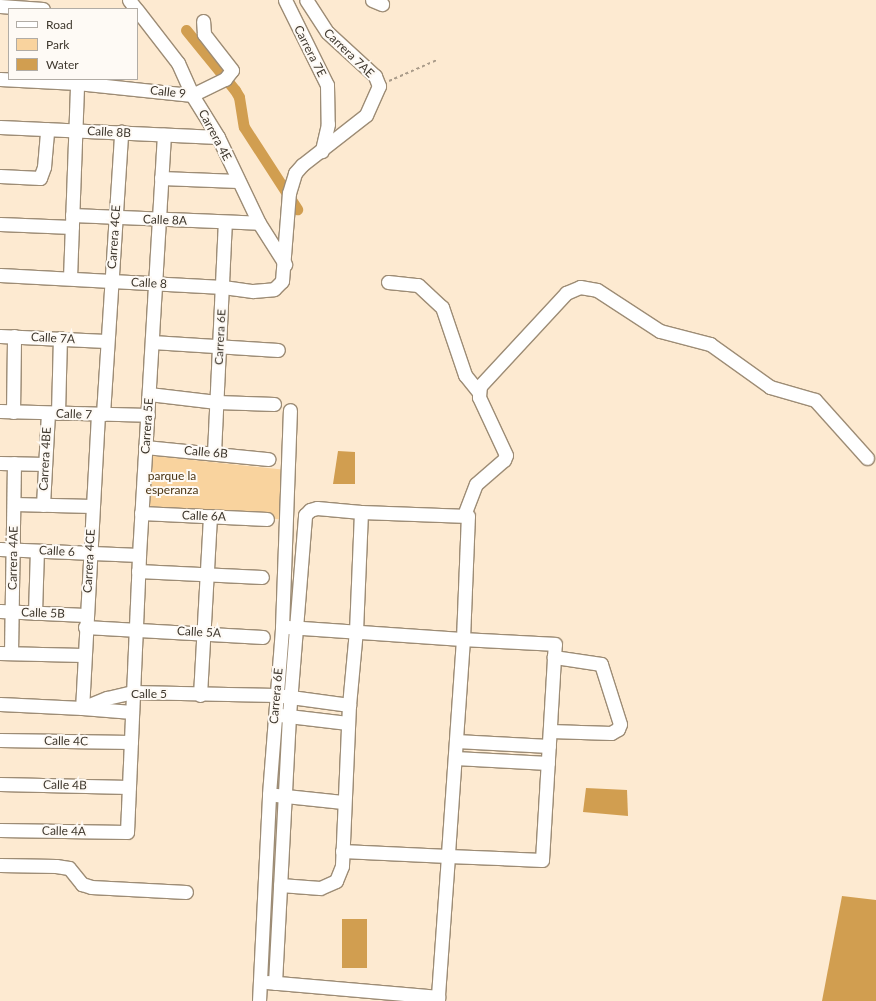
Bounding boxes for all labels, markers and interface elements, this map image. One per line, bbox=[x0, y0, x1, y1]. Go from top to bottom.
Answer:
legend bbox=[8, 8, 138, 80]
text: Road bbox=[46, 17, 73, 32]
street label: Carrera 7E bbox=[291, 23, 329, 79]
street label: Carrera 7AE bbox=[321, 26, 377, 80]
text: Park bbox=[46, 37, 69, 52]
text: Water bbox=[46, 57, 79, 72]
street label: Calle 9 bbox=[149, 83, 187, 101]
street label: Carrera 4E bbox=[195, 107, 235, 163]
street label: Calle 8B bbox=[87, 124, 131, 140]
street label: Carrera 4CE bbox=[105, 205, 123, 269]
street label: Calle 8A bbox=[143, 212, 187, 228]
street label: Calle 8 bbox=[131, 275, 167, 291]
street label: Carrera 6E bbox=[211, 309, 229, 365]
street label: Calle 7A bbox=[31, 330, 75, 346]
street label: Carrera 5E bbox=[138, 398, 156, 454]
street label: Calle 7 bbox=[56, 406, 92, 422]
street label: Carrera 4BE bbox=[36, 427, 54, 491]
street label: Calle 6B bbox=[184, 443, 228, 461]
park label: parque la esperanza bbox=[146, 469, 198, 497]
street label: Calle 6A bbox=[182, 508, 226, 524]
street label: Carrera 4AE bbox=[5, 526, 21, 590]
street label: Carrera 4CE bbox=[80, 529, 98, 593]
street label: Calle 6 bbox=[39, 543, 75, 559]
street label: Calle 5B bbox=[21, 605, 65, 621]
street label: Calle 5A bbox=[177, 624, 221, 640]
street label: Carrera 6E bbox=[266, 667, 286, 725]
street label: Calle 5 bbox=[131, 687, 167, 701]
street label: Calle 4C bbox=[44, 733, 88, 749]
street label: Calle 4B bbox=[43, 777, 87, 793]
street label: Calle 4A bbox=[42, 823, 86, 839]

